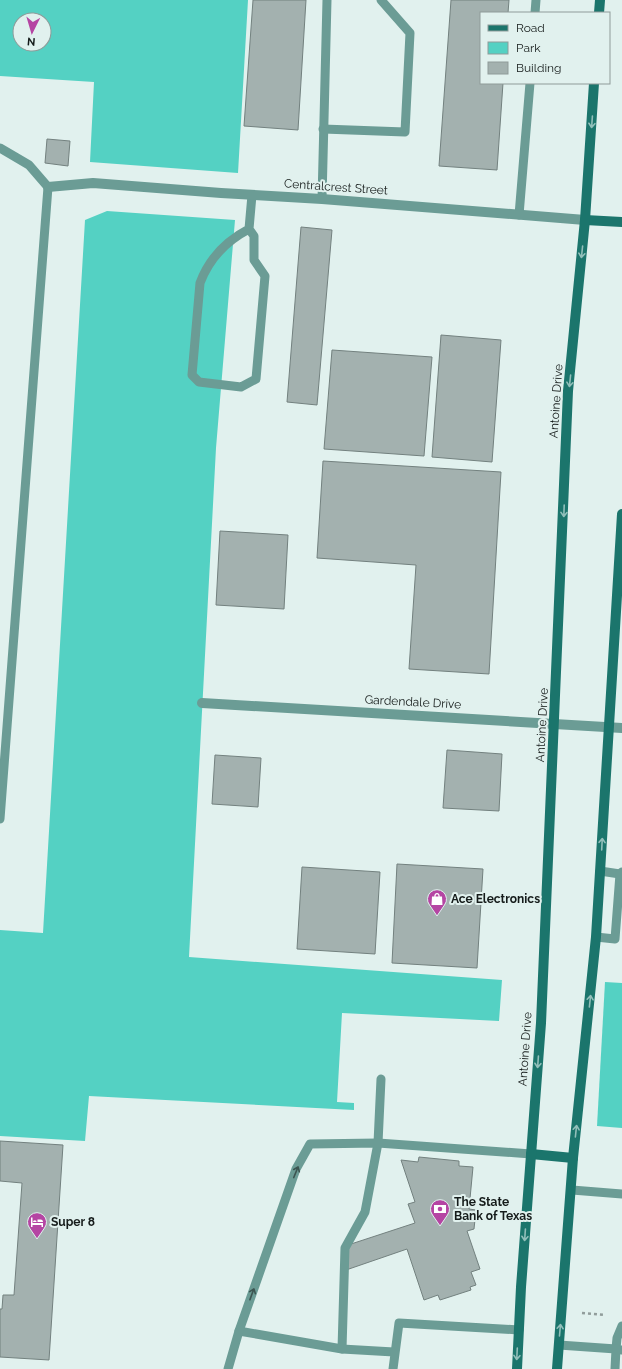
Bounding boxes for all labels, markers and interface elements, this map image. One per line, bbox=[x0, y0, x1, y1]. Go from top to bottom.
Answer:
north arrow bbox=[12, 12, 52, 52]
legend bbox=[480, 12, 610, 84]
text: Road bbox=[516, 21, 545, 35]
text: N bbox=[26, 35, 36, 48]
text: Park bbox=[516, 41, 541, 55]
text: Building bbox=[516, 61, 562, 75]
one-way arrow bbox=[588, 115, 595, 128]
street label: Centralcrest Street bbox=[284, 176, 388, 198]
one-way arrow bbox=[579, 245, 586, 258]
street label: Antoine Drive bbox=[546, 363, 566, 439]
one-way arrow bbox=[566, 374, 573, 387]
one-way arrow bbox=[560, 504, 567, 517]
street label: Antoine Drive bbox=[533, 687, 551, 763]
street label: Gardendale Drive bbox=[364, 692, 462, 712]
one-way arrow bbox=[598, 838, 605, 851]
shop icon: Ace Electronics bbox=[426, 888, 448, 916]
place label: Ace Electronics bbox=[451, 892, 540, 906]
one-way arrow bbox=[586, 995, 593, 1008]
street label: Antoine Drive bbox=[515, 1011, 535, 1087]
one-way arrow bbox=[534, 1055, 541, 1068]
one-way arrow bbox=[573, 1125, 580, 1138]
one-way arrow bbox=[293, 1167, 300, 1179]
place label: The State Bank of Texas bbox=[454, 1195, 532, 1223]
bank icon: The State Bank of Texas bbox=[429, 1198, 451, 1226]
hotel icon: Super 8 bbox=[26, 1211, 48, 1239]
place label: Super 8 bbox=[51, 1215, 95, 1229]
one-way arrow bbox=[521, 1228, 528, 1241]
one-way arrow bbox=[249, 1288, 256, 1301]
one-way arrow bbox=[557, 1324, 564, 1337]
one-way arrow bbox=[514, 1347, 521, 1360]

